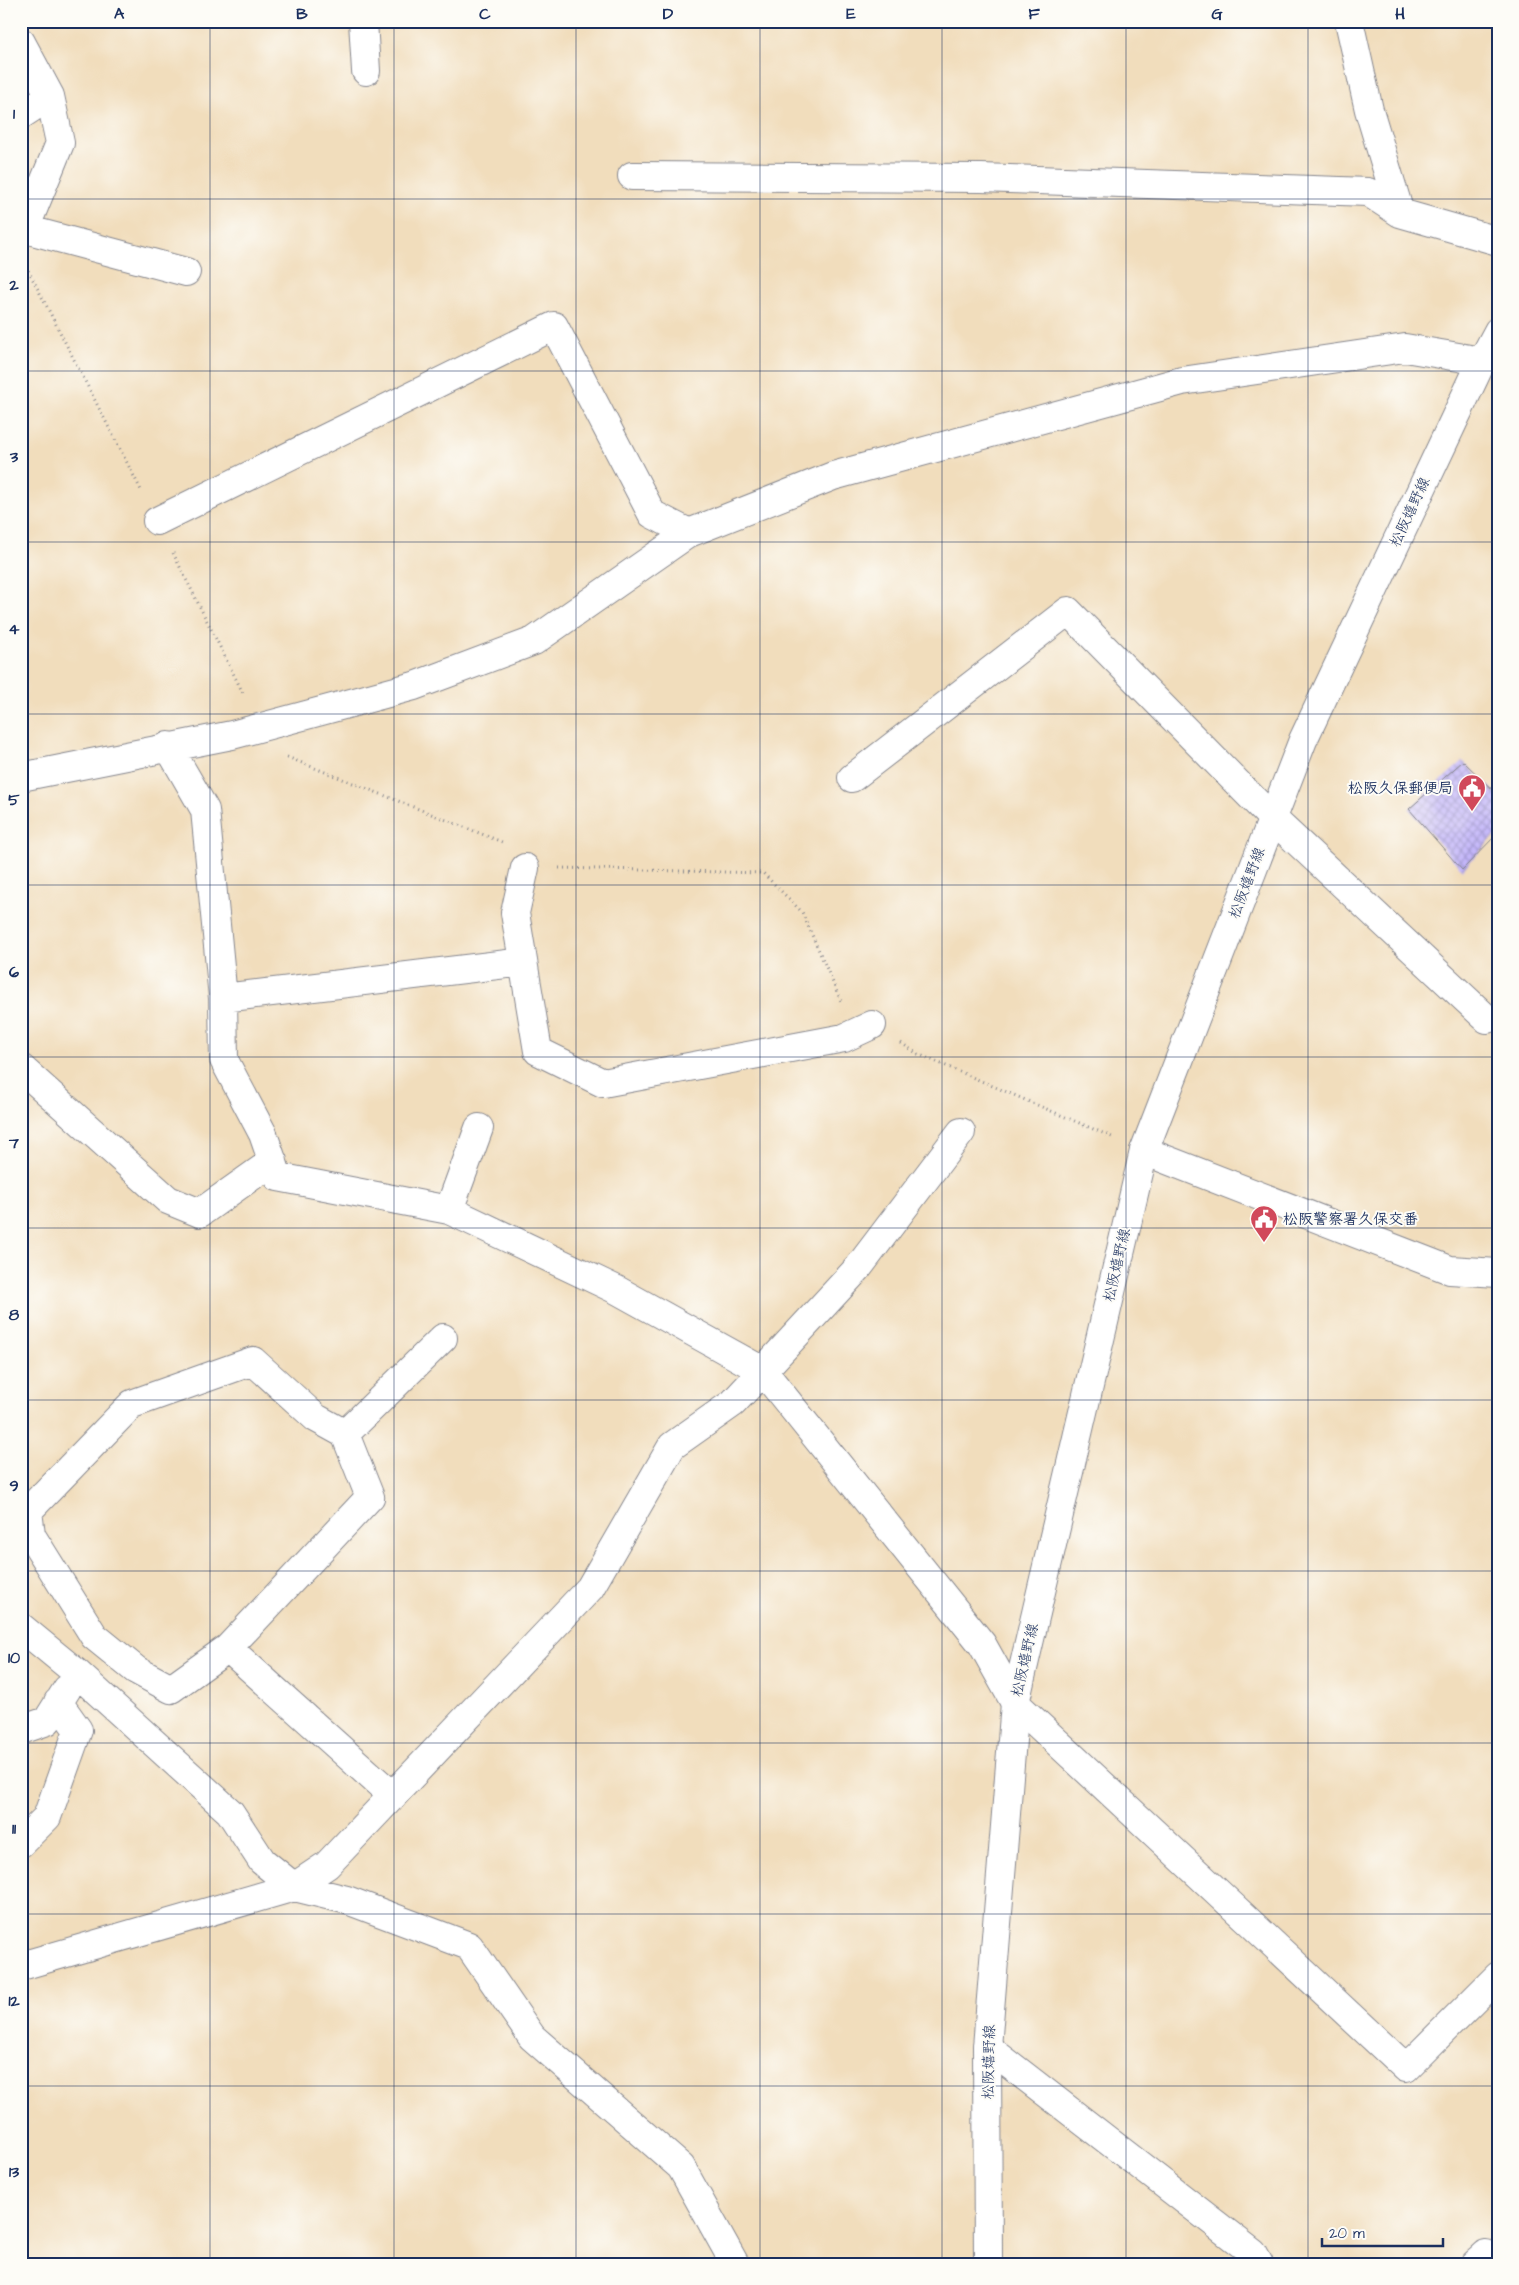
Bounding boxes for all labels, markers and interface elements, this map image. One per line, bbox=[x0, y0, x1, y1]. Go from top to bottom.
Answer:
text: A bbox=[114, 3, 125, 25]
text: B bbox=[296, 3, 308, 25]
text: C bbox=[479, 3, 491, 25]
text: D bbox=[663, 3, 674, 25]
text: E bbox=[846, 3, 856, 25]
text: F bbox=[1028, 3, 1040, 25]
text: G bbox=[1211, 3, 1223, 25]
text: H bbox=[1395, 3, 1405, 25]
text: 1 bbox=[13, 103, 16, 125]
text: 2 bbox=[8, 274, 19, 296]
text: 3 bbox=[9, 446, 19, 468]
street label: 松阪嬉野線 bbox=[1385, 474, 1435, 550]
text: 4 bbox=[9, 618, 20, 640]
public building icon: 松阪久保郵便局 bbox=[1457, 773, 1487, 812]
place label: 松阪久保郵便局 bbox=[1348, 778, 1453, 799]
text: 5 bbox=[8, 789, 20, 811]
street label: 松阪嬉野線 bbox=[1224, 844, 1270, 922]
text: 6 bbox=[9, 961, 19, 983]
text: 7 bbox=[8, 1132, 19, 1154]
public building icon: 松阪警察署久保交番 bbox=[1249, 1204, 1279, 1243]
place label: 松阪警察署久保交番 bbox=[1283, 1209, 1418, 1230]
street label: 松阪嬉野線 bbox=[1098, 1226, 1136, 1304]
text: 8 bbox=[9, 1304, 20, 1326]
text: 9 bbox=[9, 1475, 19, 1497]
street label: 松阪嬉野線 bbox=[1006, 1621, 1044, 1699]
text: 10 bbox=[8, 1647, 20, 1669]
text: 11 bbox=[12, 1818, 17, 1840]
text: 12 bbox=[8, 1990, 20, 2012]
street label: 松阪嬉野線 bbox=[978, 2024, 1000, 2100]
text: 13 bbox=[9, 2161, 20, 2183]
scale bar bbox=[1322, 2215, 1443, 2247]
text: 20 m bbox=[1329, 2223, 1365, 2244]

